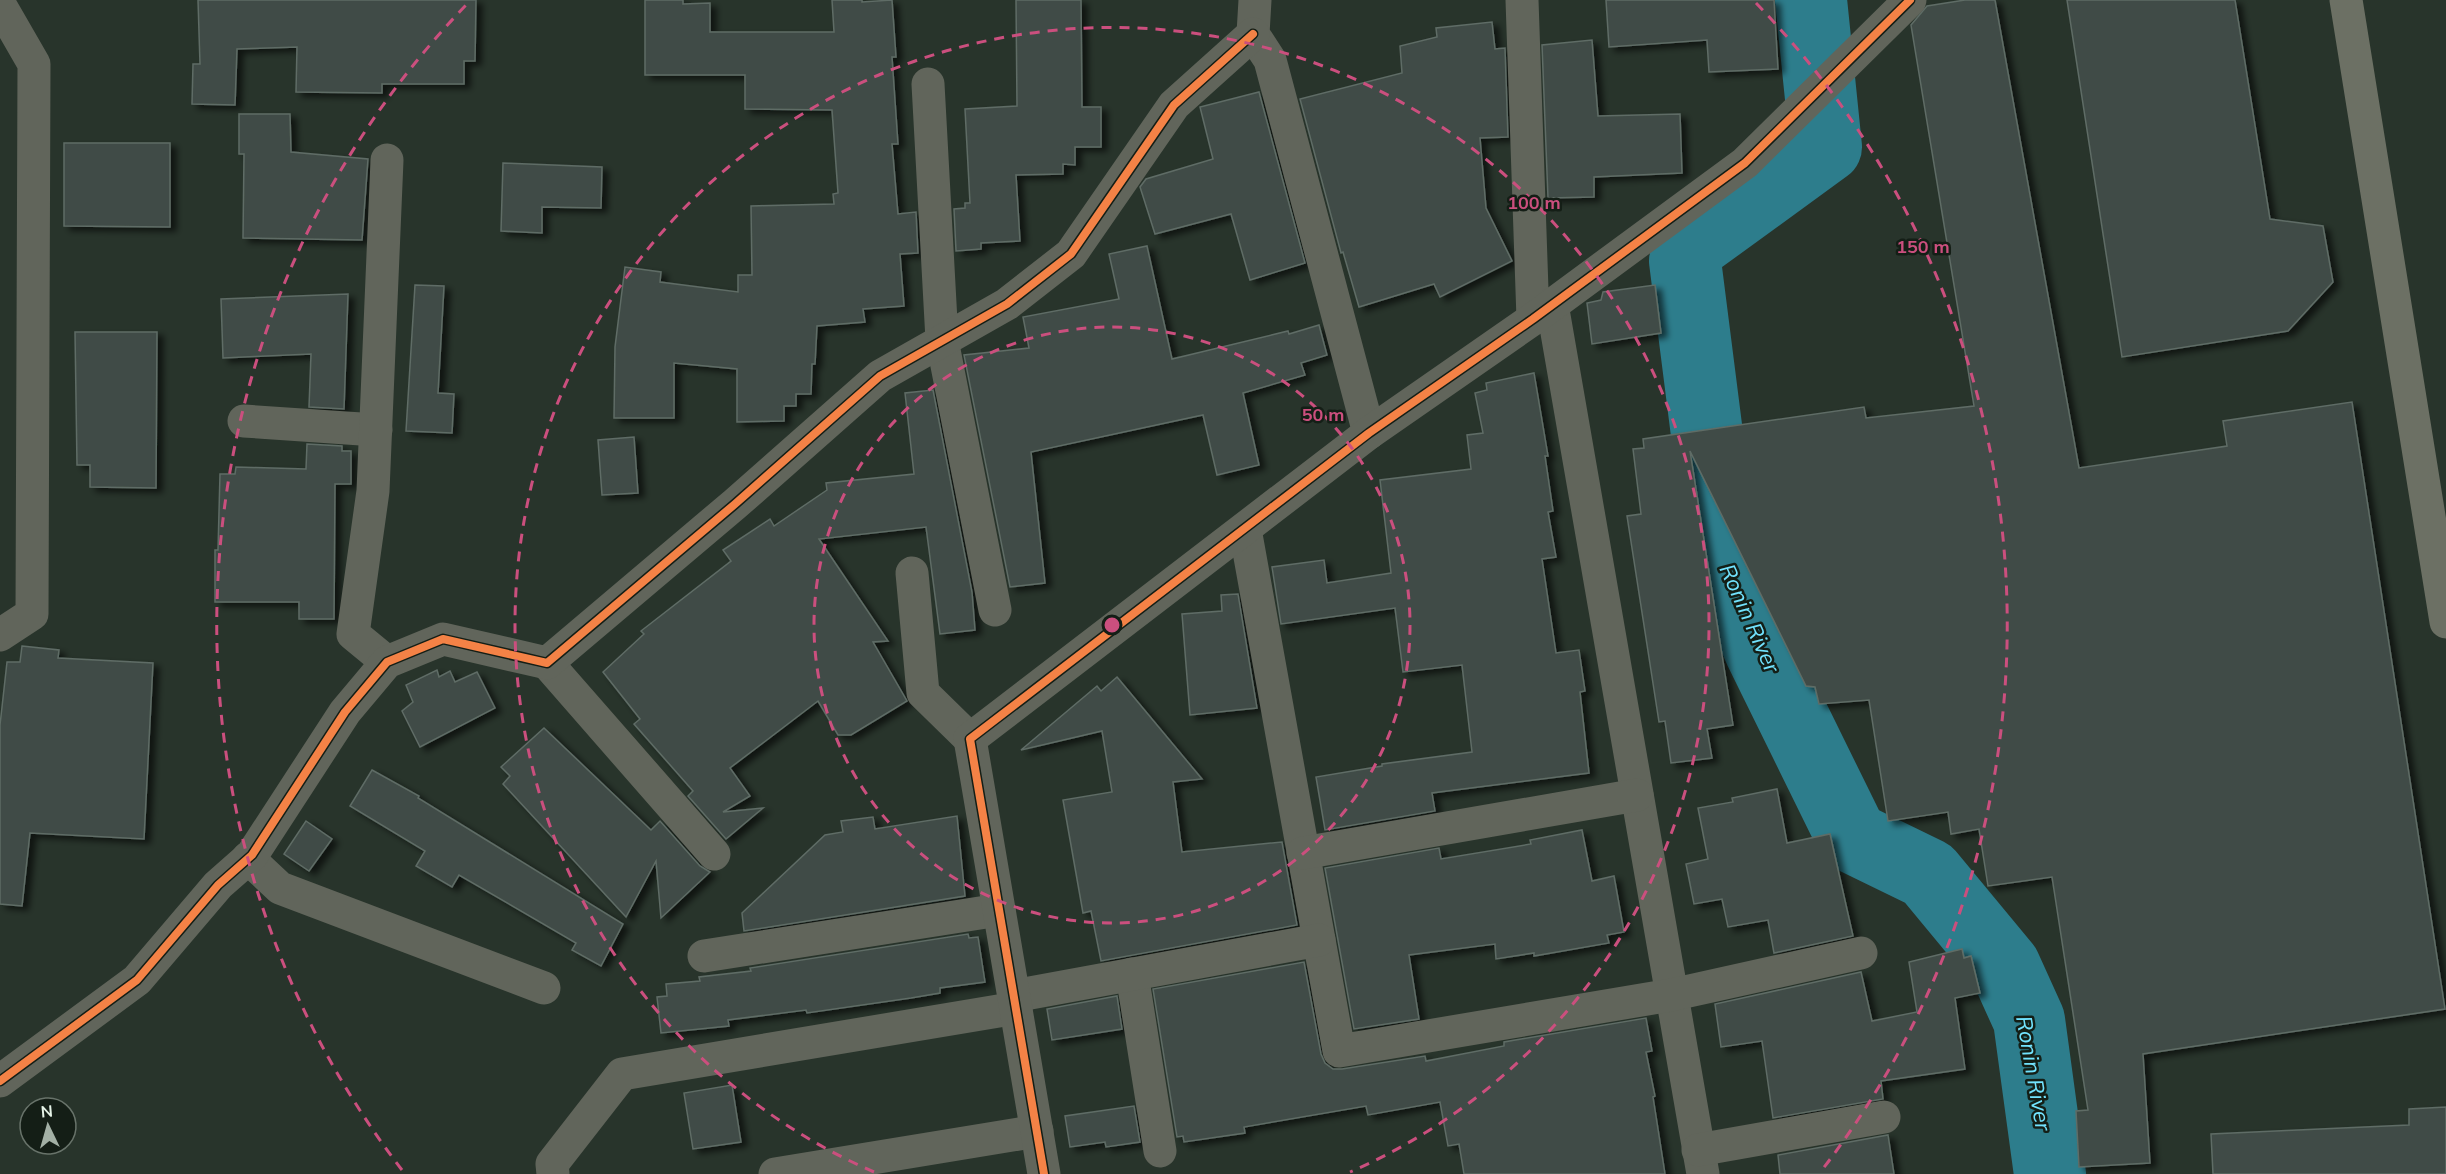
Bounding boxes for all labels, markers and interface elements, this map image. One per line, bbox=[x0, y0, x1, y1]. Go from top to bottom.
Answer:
text: 100 m bbox=[1507, 191, 1561, 214]
text: 150 m bbox=[1896, 235, 1950, 258]
text: 50 m bbox=[1302, 403, 1344, 426]
water label: Ronin River bbox=[1714, 559, 1787, 678]
centre of rings bbox=[1102, 615, 1122, 635]
water label: Ronin River bbox=[2010, 1013, 2058, 1134]
north arrow bbox=[18, 1096, 78, 1156]
text: N bbox=[40, 1101, 54, 1122]

